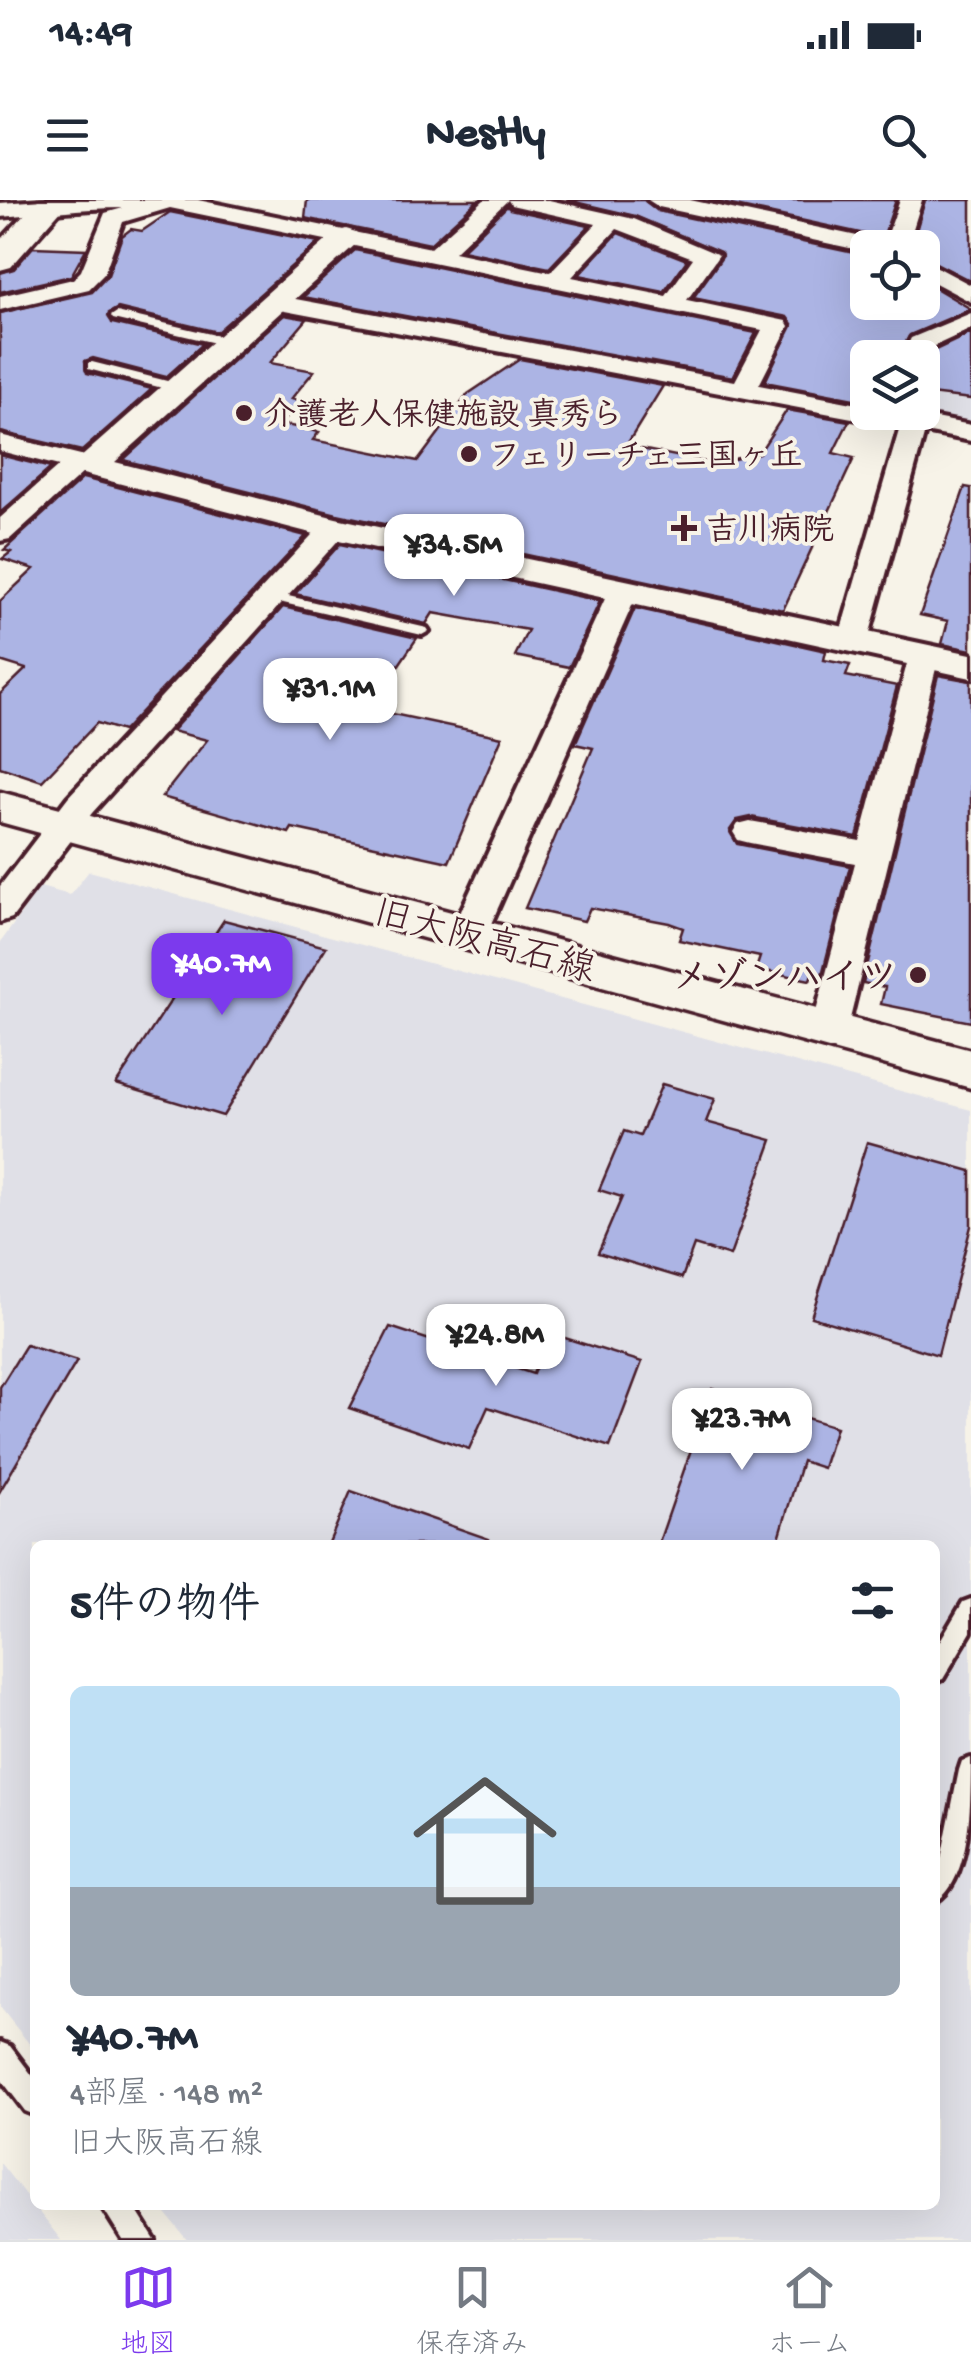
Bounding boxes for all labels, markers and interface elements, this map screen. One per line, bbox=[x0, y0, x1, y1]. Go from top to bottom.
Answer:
text: 14:49 bbox=[50, 13, 132, 57]
icon: menu bbox=[40, 108, 95, 163]
icon: search bbox=[876, 108, 931, 163]
text: Nestly bbox=[426, 109, 545, 162]
map controls bbox=[850, 230, 940, 430]
button: locate bbox=[850, 230, 940, 320]
button: layers bbox=[850, 340, 940, 430]
place label: 介護老人保健施設 真秀ら bbox=[264, 397, 624, 437]
marker: 介護老人保健施設 真秀ら bbox=[233, 402, 255, 424]
place label: フェリーチェ三国ヶ丘 bbox=[489, 439, 803, 478]
marker: フェリーチェ三国ヶ丘 bbox=[458, 443, 480, 465]
place label: 吉川病院 bbox=[706, 512, 834, 552]
pin: ¥34.5M bbox=[373, 514, 535, 599]
marker: 吉川病院 bbox=[671, 515, 697, 541]
text: ¥34.5M bbox=[406, 527, 502, 565]
pin: ¥31.1M bbox=[249, 658, 411, 743]
text: ¥31.1M bbox=[285, 671, 375, 709]
street label: 旧大阪高石線 bbox=[368, 892, 600, 996]
pin: ¥40.7M bbox=[141, 933, 303, 1018]
text: ¥40.7M bbox=[173, 946, 271, 984]
place label: メゾンハイツ bbox=[672, 956, 898, 1003]
marker: メゾンハイツ bbox=[907, 964, 929, 986]
pin: ¥24.8M bbox=[415, 1304, 577, 1389]
text: ¥24.8M bbox=[448, 1317, 544, 1355]
pin: ¥23.7M bbox=[661, 1388, 823, 1473]
text: ¥23.7M bbox=[694, 1401, 790, 1439]
icon: filters bbox=[845, 1573, 900, 1628]
text: 5件の物件 bbox=[70, 1584, 260, 1633]
icon: home bbox=[395, 1751, 575, 1931]
text: ¥40.7M bbox=[70, 2016, 197, 2065]
text: 4部屋 · 148 m² bbox=[70, 2077, 263, 2115]
text: 旧大阪高石線 bbox=[70, 2127, 262, 2165]
tab: 地図 bbox=[120, 2260, 176, 2363]
tab: 保存済み bbox=[416, 2260, 528, 2363]
tab: ホーム bbox=[768, 2260, 851, 2363]

